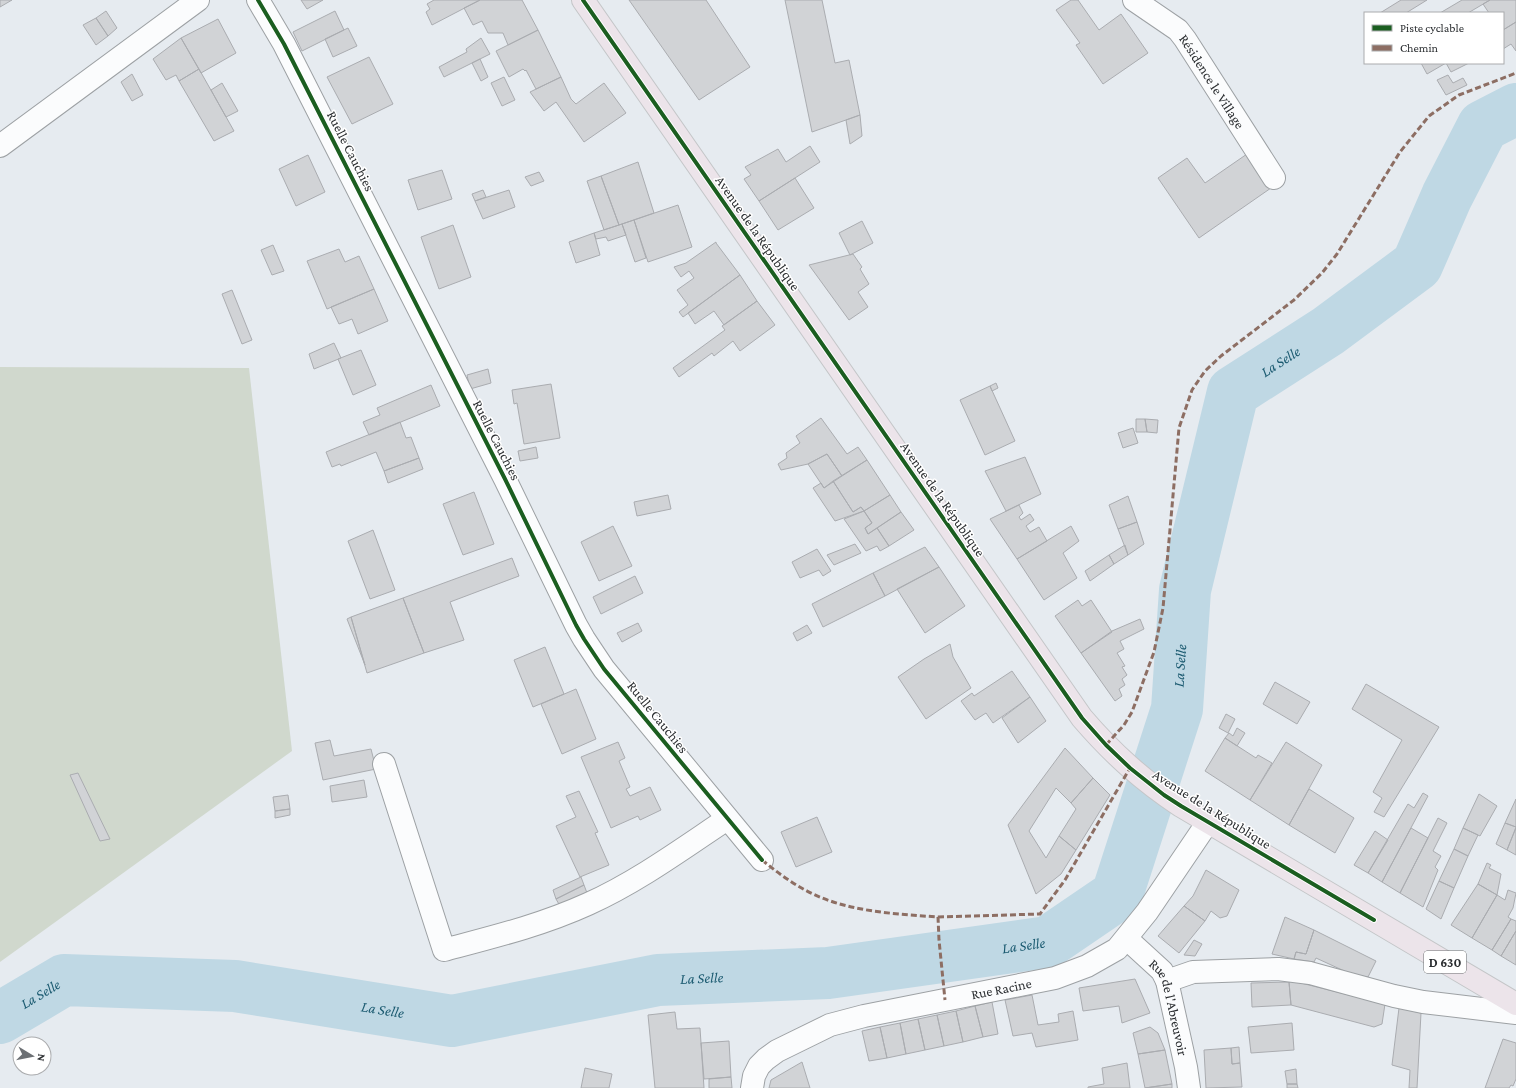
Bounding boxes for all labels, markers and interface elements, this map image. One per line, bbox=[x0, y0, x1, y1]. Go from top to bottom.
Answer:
legend bbox=[1364, 12, 1504, 64]
text: Piste cyclable bbox=[1400, 21, 1464, 35]
street label: Résidence le Village bbox=[1176, 31, 1248, 132]
text: Chemin bbox=[1400, 41, 1439, 55]
street label: Ruelle Cauchies bbox=[324, 108, 378, 194]
street label: Avenue de la République bbox=[712, 172, 804, 294]
water label: La Selle bbox=[1258, 343, 1303, 380]
street label: Ruelle Cauchies bbox=[470, 397, 524, 483]
street label: Avenue de la République bbox=[897, 438, 989, 560]
water label: La Selle bbox=[1170, 643, 1189, 688]
street label: Ruelle Cauchies bbox=[624, 678, 692, 756]
street label: Avenue de la République bbox=[1150, 766, 1274, 852]
water label: La Selle bbox=[1001, 934, 1046, 956]
road number: D 630 bbox=[1424, 951, 1466, 973]
street label: Rue de l'Abreuvoir bbox=[1146, 955, 1191, 1057]
water label: La Selle bbox=[680, 969, 724, 987]
street label: Rue Racine bbox=[970, 975, 1033, 1003]
water label: La Selle bbox=[18, 976, 63, 1012]
water label: La Selle bbox=[360, 998, 405, 1021]
north arrow bbox=[12, 1036, 52, 1076]
text: N bbox=[35, 1053, 48, 1063]

